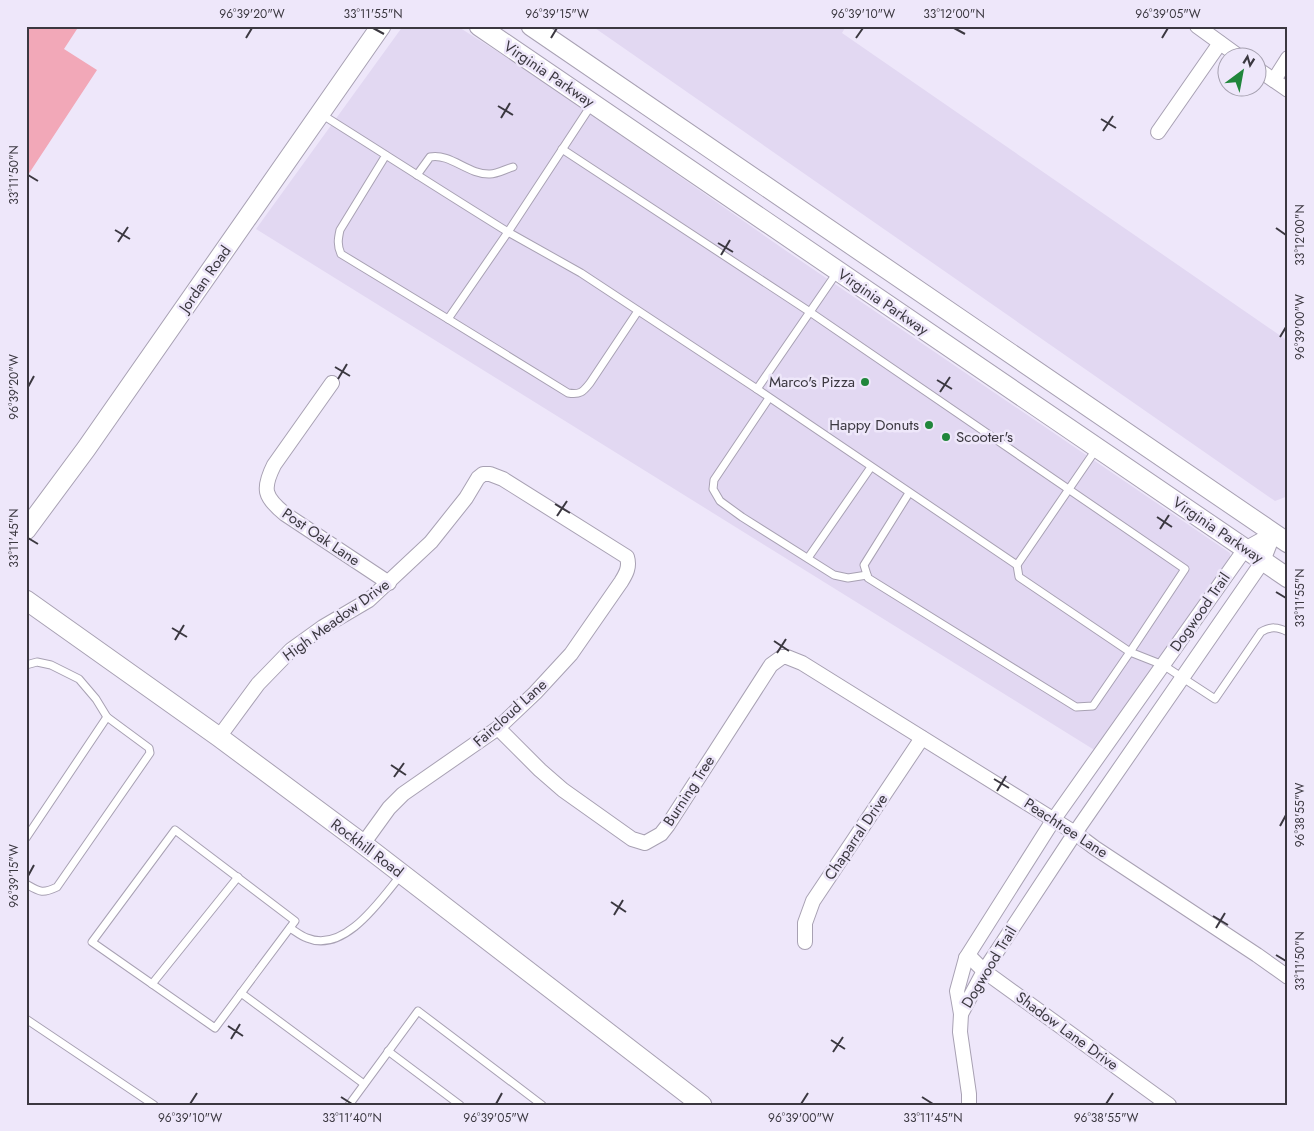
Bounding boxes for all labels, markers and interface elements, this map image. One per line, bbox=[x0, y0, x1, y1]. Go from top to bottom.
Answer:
text: 96°39'20"W bbox=[219, 5, 285, 23]
text: 33°11'55"N bbox=[343, 5, 403, 23]
text: 96°39'15"W bbox=[525, 5, 589, 23]
text: 96°39'10"W bbox=[831, 5, 895, 23]
text: 33°12'00"N bbox=[923, 5, 985, 23]
text: 96°39'05"W bbox=[1135, 5, 1201, 23]
street label: Virginia Parkway bbox=[499, 35, 599, 113]
north arrow bbox=[1216, 48, 1266, 98]
text: N bbox=[1239, 50, 1259, 72]
text: 33°11'50"N bbox=[5, 145, 23, 205]
text: 33°12'00"N bbox=[1291, 204, 1309, 266]
street label: Jordan Road bbox=[173, 241, 236, 319]
street label: Virginia Parkway bbox=[833, 263, 933, 341]
text: 96°39'00"W bbox=[1291, 294, 1309, 360]
text: 96°39'20"W bbox=[5, 354, 23, 420]
place label: Marco's Pizza bbox=[769, 371, 855, 393]
marker: Marco's Pizza bbox=[859, 376, 871, 388]
place label: Happy Donuts bbox=[829, 414, 919, 436]
marker: Happy Donuts bbox=[923, 419, 935, 431]
place label: Scooter's bbox=[956, 426, 1013, 448]
marker: Scooter's bbox=[940, 431, 952, 443]
street label: Virginia Parkway bbox=[1168, 491, 1268, 569]
street label: Post Oak Lane bbox=[278, 503, 365, 571]
text: 33°11'45"N bbox=[5, 508, 23, 568]
street label: Dogwood Trail bbox=[1165, 568, 1235, 656]
text: 33°11'55"N bbox=[1291, 568, 1309, 628]
street label: High Meadow Drive bbox=[278, 574, 394, 666]
street label: Faircloud Lane bbox=[468, 674, 552, 752]
street label: Burning Tree bbox=[658, 751, 720, 831]
text: 96°38'55"W bbox=[1291, 783, 1309, 847]
street label: Chaparral Drive bbox=[819, 789, 893, 885]
street label: Peachtree Lane bbox=[1020, 793, 1112, 863]
street label: Rockhill Road bbox=[326, 813, 408, 883]
text: 96°39'15"W bbox=[5, 844, 23, 908]
street label: Dogwood Trail bbox=[956, 922, 1022, 1012]
text: 33°11'50"N bbox=[1291, 931, 1309, 991]
street label: Shadow Lane Drive bbox=[1011, 986, 1123, 1076]
text: 96°39'10"W bbox=[158, 1109, 222, 1127]
text: 33°11'40"N bbox=[322, 1109, 382, 1127]
text: 96°39'05"W bbox=[463, 1109, 529, 1127]
text: 96°39'00"W bbox=[768, 1109, 834, 1127]
text: 33°11'45"N bbox=[903, 1109, 963, 1127]
text: 96°38'55"W bbox=[1074, 1109, 1138, 1127]

